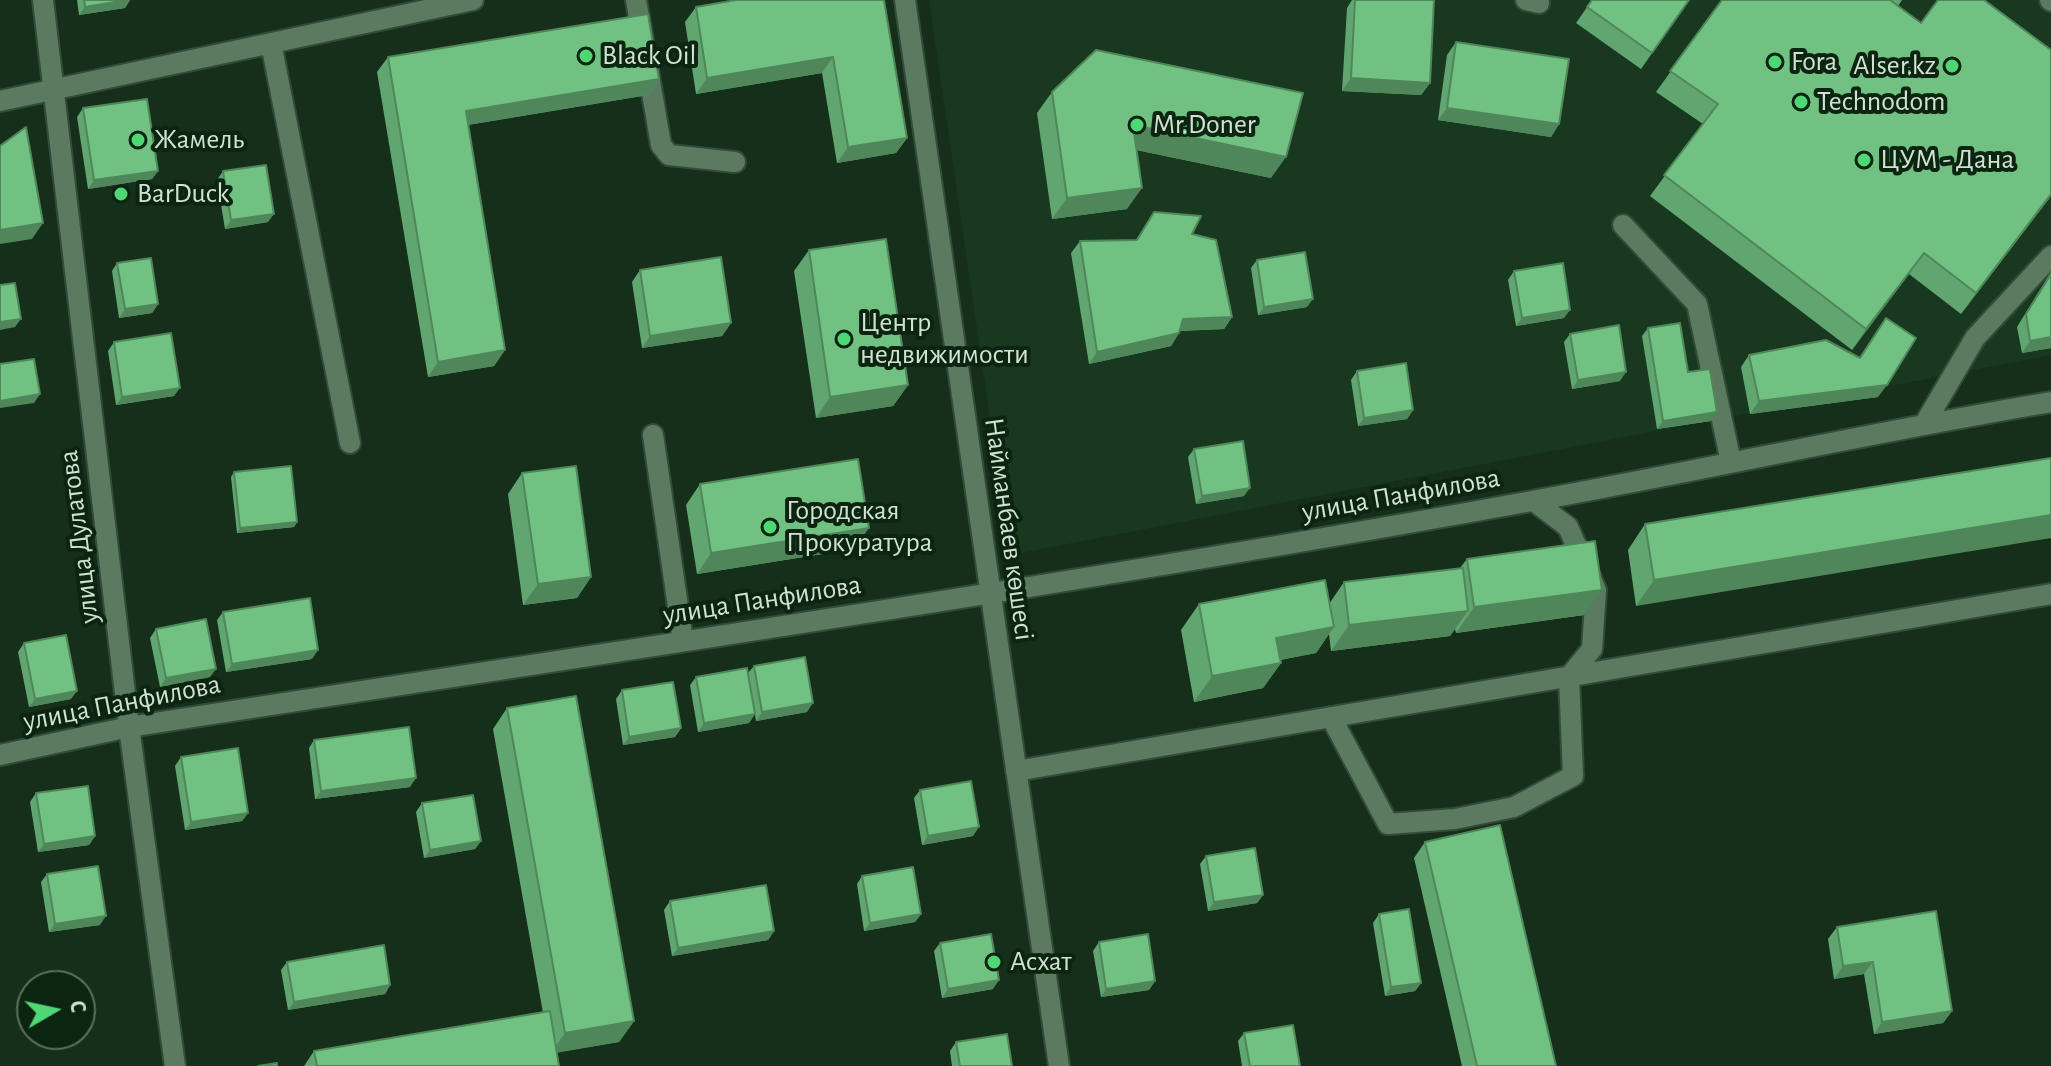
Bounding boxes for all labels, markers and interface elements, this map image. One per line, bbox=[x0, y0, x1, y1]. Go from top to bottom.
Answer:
place label: Black Oil bbox=[602, 39, 696, 73]
place label: Fora bbox=[1791, 45, 1837, 79]
marker: Black Oil bbox=[577, 47, 595, 65]
place label: Alser.kz bbox=[1853, 49, 1936, 83]
marker: Fora bbox=[1766, 53, 1784, 71]
marker: Alser.kz bbox=[1943, 57, 1961, 75]
place label: Technodom bbox=[1817, 85, 1945, 119]
marker: Technodom bbox=[1792, 93, 1810, 111]
place label: Mr.Doner bbox=[1153, 108, 1256, 142]
marker: Mr.Doner bbox=[1128, 116, 1146, 134]
place label: Жамель bbox=[154, 123, 244, 157]
marker: Жамель bbox=[129, 131, 147, 149]
place label: ЦУМ - Дана bbox=[1880, 143, 2014, 177]
marker: ЦУМ - Дана bbox=[1855, 151, 1873, 169]
place label: BarDuck bbox=[137, 177, 229, 211]
marker: BarDuck bbox=[112, 185, 130, 203]
place label: Центр недвижимости bbox=[860, 306, 1029, 372]
marker: Центр недвижимости bbox=[835, 330, 853, 348]
street label: Найманбаев көшесі bbox=[977, 415, 1041, 643]
street label: улица Дулатова bbox=[52, 448, 106, 626]
street label: улица Панфилова bbox=[1299, 461, 1503, 529]
place label: Городская Прокуратура bbox=[786, 494, 933, 560]
marker: Городская Прокуратура bbox=[761, 518, 779, 536]
street label: улица Панфилова bbox=[660, 568, 864, 632]
street label: улица Панфилова bbox=[20, 667, 224, 739]
place label: Асхат bbox=[1010, 945, 1072, 979]
marker: Асхат bbox=[985, 953, 1003, 971]
north arrow bbox=[16, 970, 96, 1050]
text: С bbox=[66, 999, 90, 1014]

